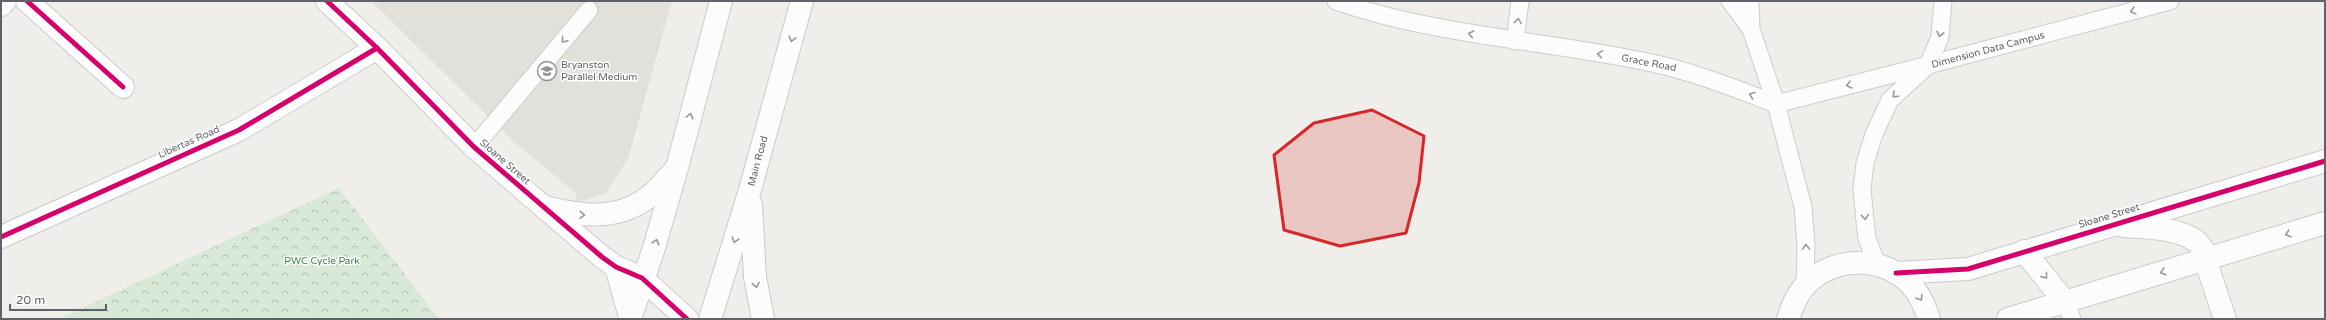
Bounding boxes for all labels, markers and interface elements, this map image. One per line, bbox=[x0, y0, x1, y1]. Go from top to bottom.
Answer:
one-way arrow bbox=[2129, 6, 2136, 15]
one-way arrow bbox=[1513, 18, 1522, 24]
street label: Dimension Data Campus bbox=[1930, 29, 2046, 71]
one-way arrow bbox=[1468, 30, 1475, 38]
one-way arrow bbox=[1936, 31, 1944, 38]
one-way arrow bbox=[561, 35, 568, 43]
one-way arrow bbox=[788, 35, 797, 42]
one-way arrow bbox=[1597, 50, 1603, 59]
street label: Grace Road bbox=[1621, 52, 1677, 74]
place label: Bryanston Parallel Medium bbox=[561, 59, 638, 83]
school or university icon: Bryanston Parallel Medium bbox=[536, 60, 558, 82]
one-way arrow bbox=[1846, 80, 1852, 88]
one-way arrow bbox=[1892, 90, 1900, 98]
one-way arrow bbox=[1748, 91, 1755, 99]
one-way arrow bbox=[686, 113, 694, 120]
street label: Libertas Road bbox=[156, 123, 222, 161]
street label: Main Road bbox=[746, 135, 770, 187]
street label: Sloane Street bbox=[477, 137, 533, 187]
street label: Sloane Street bbox=[2077, 201, 2141, 231]
one-way arrow bbox=[579, 211, 585, 220]
one-way arrow bbox=[1860, 214, 1869, 220]
one-way arrow bbox=[2284, 229, 2291, 238]
one-way arrow bbox=[731, 237, 739, 244]
one-way arrow bbox=[651, 238, 660, 245]
one-way arrow bbox=[1802, 244, 1810, 250]
park label: PWC Cycle Park bbox=[284, 255, 360, 267]
one-way arrow bbox=[2160, 267, 2167, 276]
one-way arrow bbox=[2040, 272, 2047, 279]
one-way arrow bbox=[752, 281, 760, 288]
scale bar bbox=[10, 286, 106, 312]
text: 20 m bbox=[16, 293, 45, 307]
one-way arrow bbox=[1915, 294, 1923, 301]

